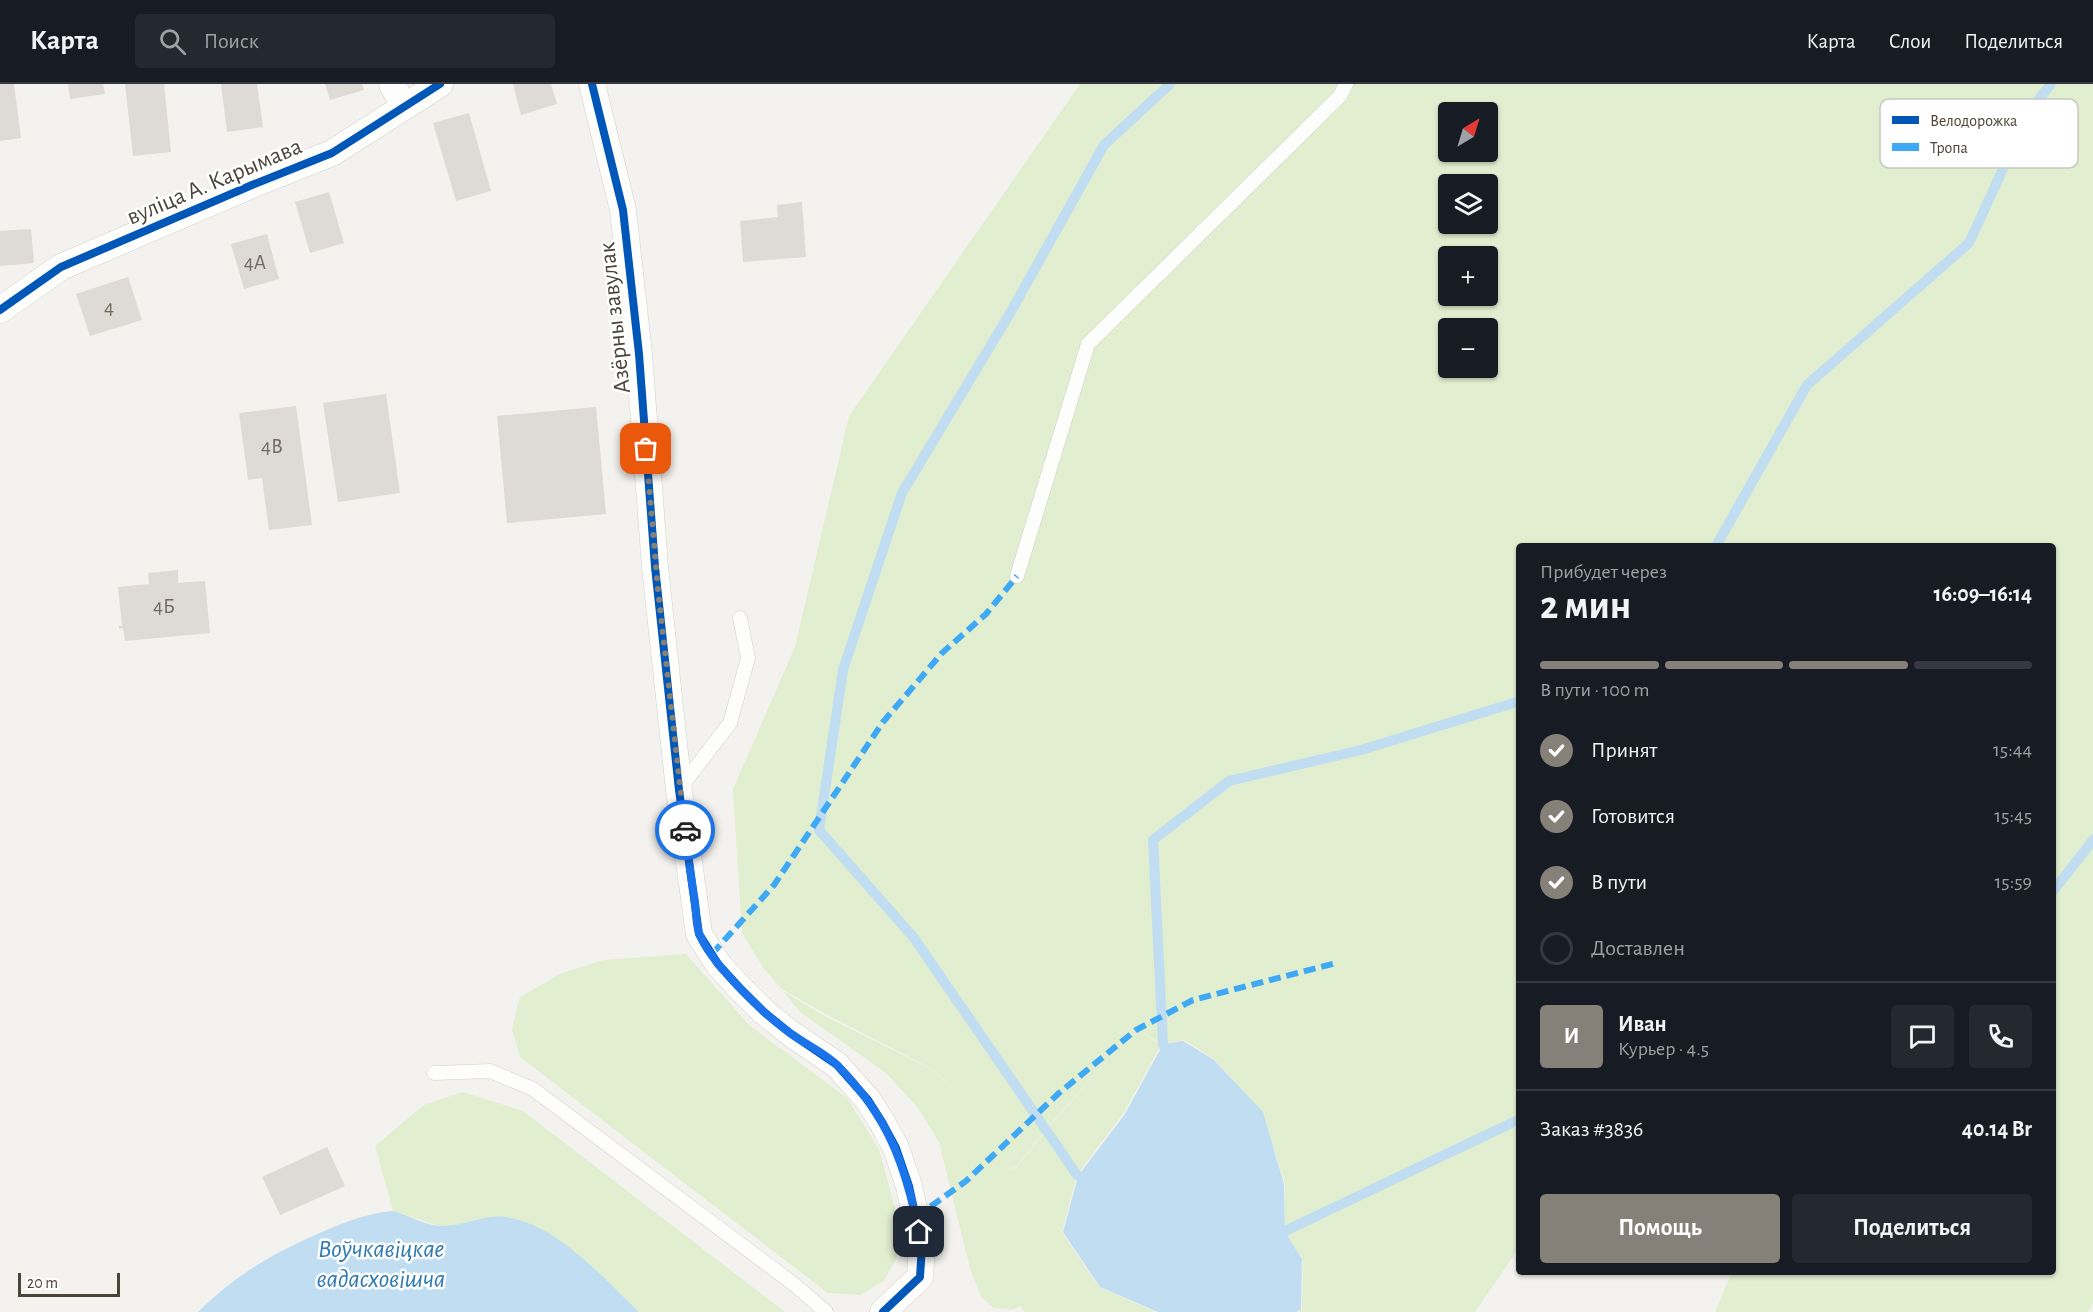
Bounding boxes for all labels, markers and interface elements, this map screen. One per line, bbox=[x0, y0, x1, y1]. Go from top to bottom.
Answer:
search box bbox=[135, 14, 555, 68]
icon: search bbox=[156, 25, 189, 58]
text: Карта bbox=[30, 27, 99, 55]
text: Поиск bbox=[204, 30, 259, 52]
text: Карта bbox=[1806, 31, 1856, 52]
text: Слои bbox=[1889, 31, 1931, 52]
text: Поделиться bbox=[1964, 31, 2063, 52]
legend bbox=[1880, 99, 2078, 168]
north arrow bbox=[1438, 102, 1498, 162]
map controls bbox=[1438, 102, 1498, 378]
text: Велодорожка bbox=[1930, 113, 2017, 129]
street label: вуліца А. Карымава bbox=[123, 134, 305, 230]
text: Тропа bbox=[1930, 140, 1968, 156]
button: layers bbox=[1438, 174, 1498, 234]
street label: Азёрны завулак bbox=[595, 241, 635, 395]
button: + bbox=[1438, 246, 1498, 306]
house number: 4А bbox=[244, 252, 266, 273]
house number: 4 bbox=[104, 297, 114, 318]
button: − bbox=[1438, 318, 1498, 378]
pin bbox=[620, 423, 671, 474]
icon: bag bbox=[629, 432, 662, 465]
house number: 4В bbox=[261, 436, 283, 457]
text: Прибудет через bbox=[1540, 562, 1667, 582]
text: 16:09–16:14 bbox=[1934, 583, 2032, 605]
text: 2 мин bbox=[1540, 587, 1631, 626]
house number: 4Б bbox=[153, 596, 175, 617]
text: В пути · 100 m bbox=[1540, 680, 1650, 700]
icon: check bbox=[1540, 734, 1573, 767]
text: Принят bbox=[1591, 739, 1657, 761]
text: 15:44 bbox=[1993, 740, 2032, 760]
courier bbox=[655, 800, 715, 860]
icon: check bbox=[1540, 800, 1573, 833]
text: Готовится bbox=[1591, 805, 1675, 827]
text: 15:45 bbox=[1994, 806, 2032, 826]
icon: car bbox=[669, 814, 702, 847]
icon: check bbox=[1540, 866, 1573, 899]
text: В пути bbox=[1591, 871, 1647, 893]
text: 15:59 bbox=[1994, 872, 2032, 892]
text: Доставлен bbox=[1591, 937, 1685, 959]
button: chat bbox=[1891, 1005, 1954, 1068]
button: phone bbox=[1969, 1005, 2032, 1068]
text: Иван bbox=[1618, 1013, 1667, 1035]
text: И bbox=[1564, 1025, 1579, 1047]
text: Курьер · 4.5 bbox=[1618, 1039, 1709, 1059]
text: Заказ #3836 bbox=[1540, 1118, 1643, 1140]
text: 40.14 Br bbox=[1962, 1118, 2032, 1140]
button: Помощь bbox=[1540, 1194, 1780, 1263]
button: Поделиться bbox=[1792, 1194, 2032, 1263]
pin bbox=[893, 1206, 944, 1257]
icon: home bbox=[902, 1215, 935, 1248]
water label: Воўчкавіцкае вадасховішча bbox=[317, 1236, 445, 1292]
scale bar bbox=[18, 1270, 120, 1298]
text: 20 m bbox=[27, 1275, 58, 1291]

